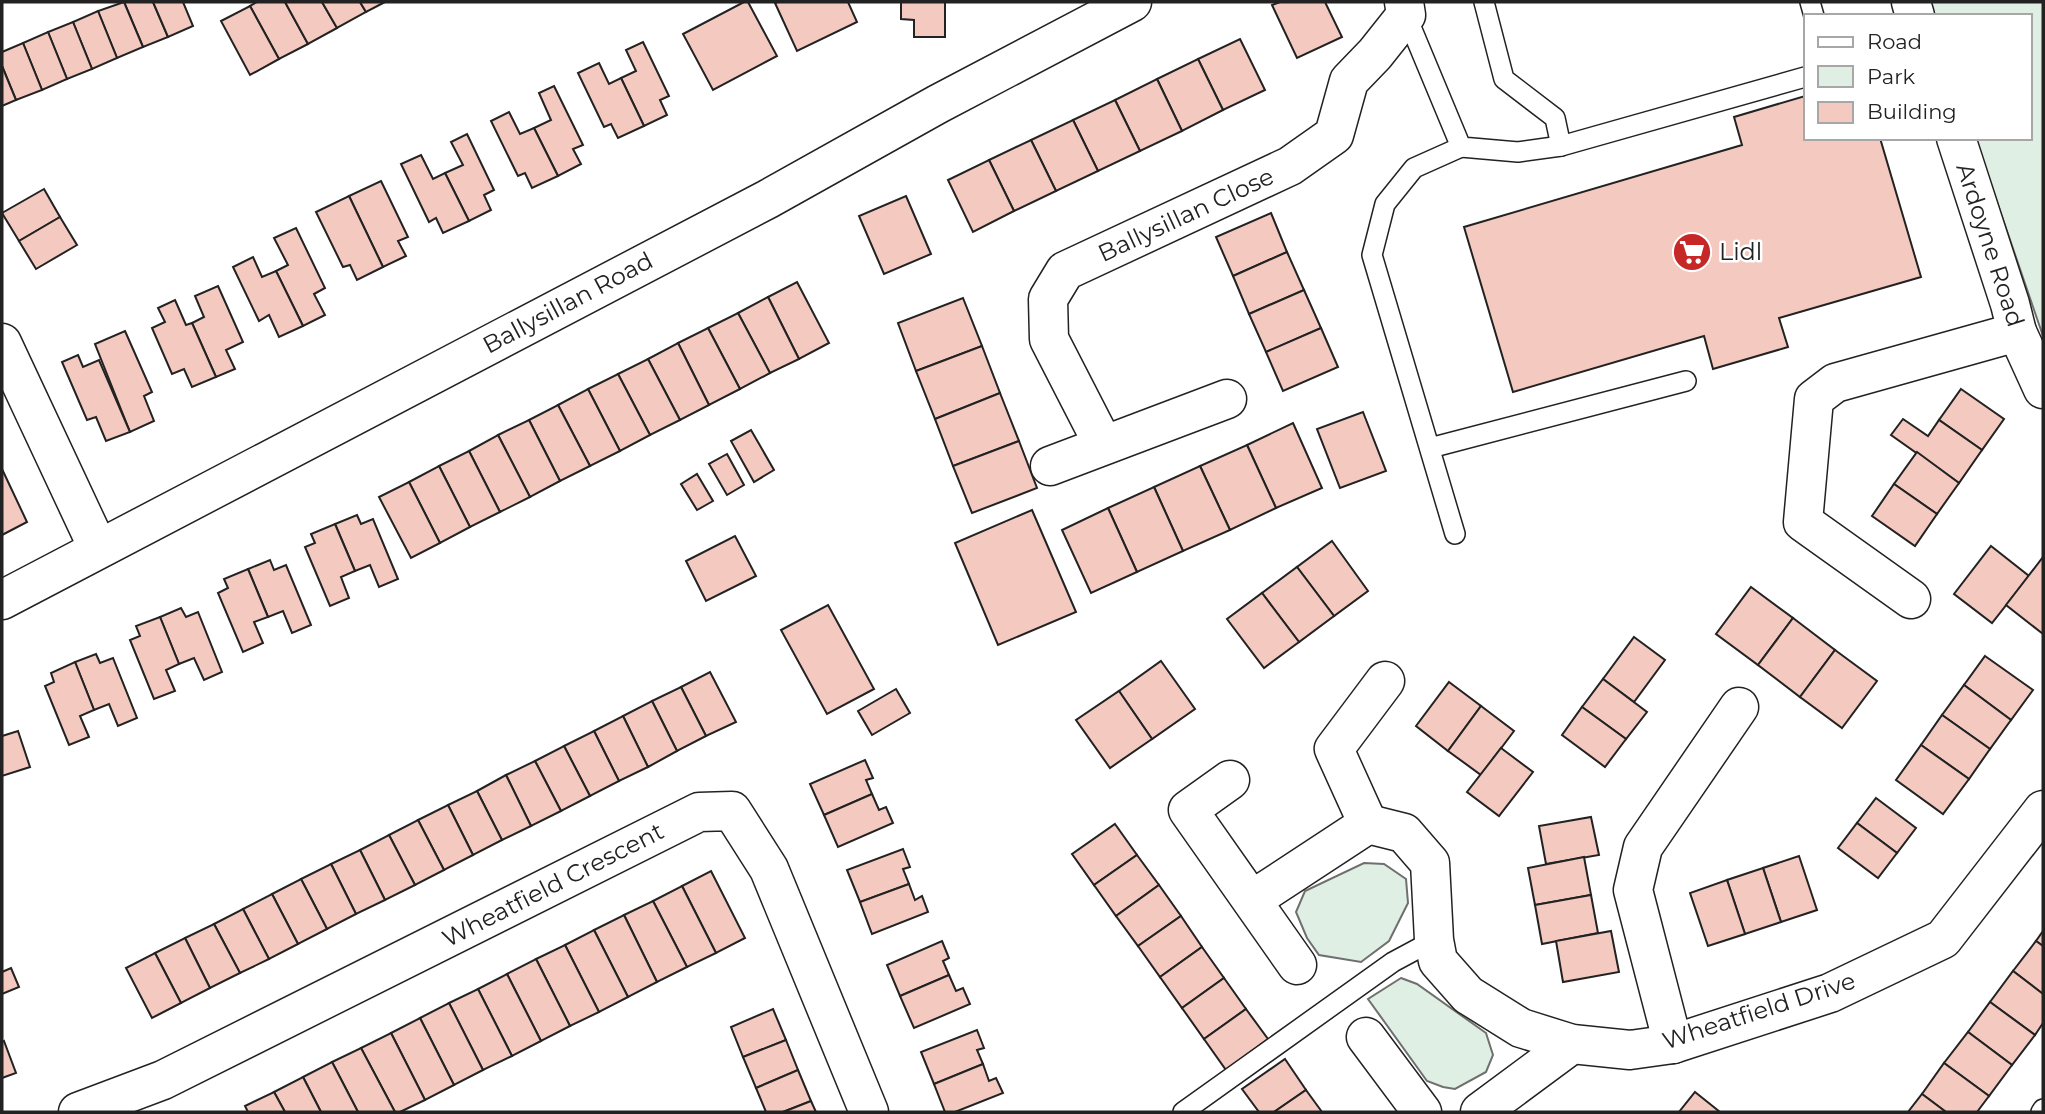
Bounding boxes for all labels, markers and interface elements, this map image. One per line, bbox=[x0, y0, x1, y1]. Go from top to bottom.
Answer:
legend bbox=[1804, 14, 2031, 140]
text: Road bbox=[1867, 29, 1922, 54]
text: Park bbox=[1867, 64, 1915, 89]
text: Building bbox=[1867, 99, 1957, 124]
street label: Ardoyne Road bbox=[1950, 159, 2031, 330]
street label: Ballysillan Close bbox=[1093, 161, 1278, 268]
supermarket icon: Lidl bbox=[1671, 231, 1713, 273]
place label: Lidl bbox=[1719, 237, 1762, 266]
street label: Ballysillan Road bbox=[478, 246, 658, 360]
street label: Wheatfield Crescent bbox=[437, 816, 669, 953]
street label: Wheatfield Drive bbox=[1659, 966, 1859, 1055]

